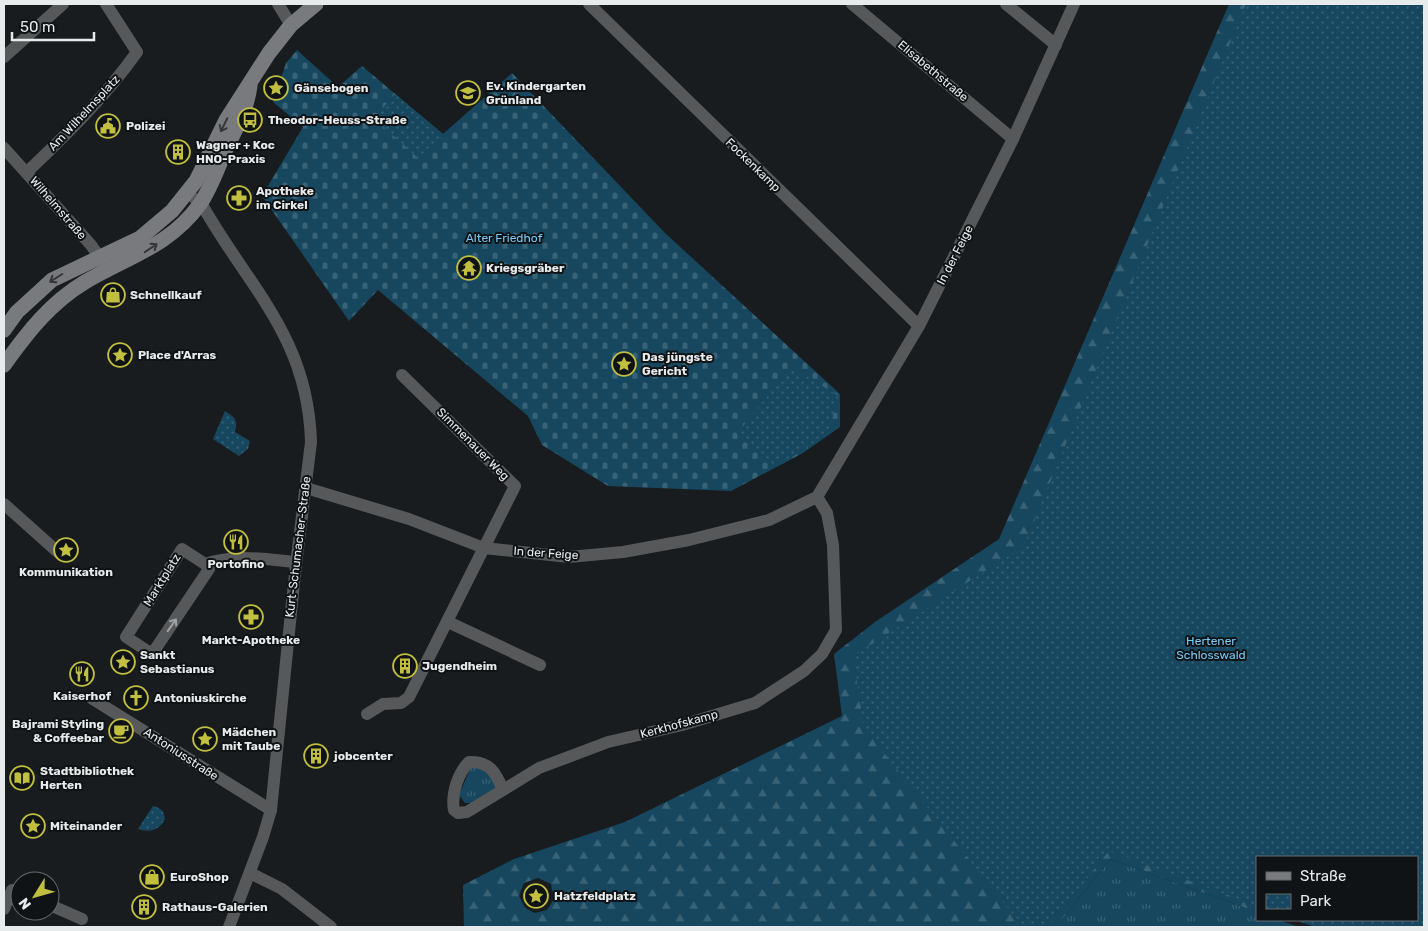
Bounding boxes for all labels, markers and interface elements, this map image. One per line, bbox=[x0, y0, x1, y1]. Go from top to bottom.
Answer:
scale bar bbox=[12, 10, 95, 42]
text: 50 m bbox=[20, 18, 55, 36]
street label: Elisabethstraße bbox=[895, 38, 971, 105]
street label: Am Wilhelmsplatz bbox=[45, 72, 123, 154]
place icon: Gänsebogen bbox=[263, 75, 289, 101]
place label: Ev. Kindergarten Grünland bbox=[486, 79, 586, 107]
school or university icon: Ev. Kindergarten Grünland bbox=[455, 80, 481, 106]
place label: Gänsebogen bbox=[294, 81, 369, 95]
bus stop icon: Theodor-Heuss-Straße bbox=[237, 107, 263, 133]
public building icon: Polizei bbox=[95, 113, 121, 139]
place label: Theodor-Heuss-Straße bbox=[268, 113, 407, 127]
one-way arrow bbox=[219, 118, 229, 133]
place label: Polizei bbox=[126, 119, 165, 133]
street label: Fockenkamp bbox=[723, 135, 783, 195]
place label: Wagner + Koc HNO-Praxis bbox=[196, 138, 275, 166]
building icon: Wagner + Koc HNO-Praxis bbox=[165, 139, 191, 165]
street label: Wilhelmstraße bbox=[27, 174, 89, 243]
place label: Apotheke im Cirkel bbox=[256, 184, 314, 212]
pharmacy icon: Apotheke im Cirkel bbox=[226, 185, 252, 211]
street label: In der Feige bbox=[934, 223, 976, 287]
park label: Alter Friedhof bbox=[466, 231, 543, 245]
one-way arrow bbox=[144, 243, 158, 253]
temple icon: Kriegsgräber bbox=[456, 255, 482, 281]
place label: Kriegsgräber bbox=[486, 261, 565, 275]
one-way arrow bbox=[49, 273, 63, 283]
shop icon: Schnellkauf bbox=[100, 282, 126, 308]
place label: Schnellkauf bbox=[130, 288, 202, 302]
place icon: Place d'Arras bbox=[107, 342, 133, 368]
place label: Place d'Arras bbox=[138, 348, 217, 362]
place label: Das jüngste Gericht bbox=[642, 350, 713, 378]
place icon: Das jüngste Gericht bbox=[611, 351, 637, 377]
street label: Simmenauer Weg bbox=[434, 405, 512, 483]
street label: Kurt-Schumacher-Straße bbox=[282, 475, 314, 618]
restaurant icon: Portofino bbox=[223, 529, 249, 555]
place icon: Kommunikation bbox=[53, 537, 79, 563]
street label: In der Feige bbox=[513, 544, 579, 562]
street label: Marktplatz bbox=[140, 551, 184, 609]
place label: Portofino bbox=[208, 557, 264, 571]
place label: Kommunikation bbox=[19, 565, 113, 579]
pharmacy icon: Markt-Apotheke bbox=[238, 604, 264, 630]
one-way arrow bbox=[167, 618, 177, 632]
place label: Markt-Apotheke bbox=[202, 633, 300, 647]
park label: Hertener Schlosswald bbox=[1176, 634, 1246, 662]
place label: Sankt Sebastianus bbox=[140, 648, 215, 676]
place icon: Sankt Sebastianus bbox=[110, 649, 136, 675]
building icon: Jugendheim bbox=[392, 653, 418, 679]
place label: Jugendheim bbox=[422, 659, 497, 673]
restaurant icon: Kaiserhof bbox=[69, 661, 95, 687]
church icon: Antoniuskirche bbox=[123, 685, 149, 711]
place label: Kaiserhof bbox=[53, 689, 112, 703]
place label: Antoniuskirche bbox=[154, 691, 247, 705]
street label: Kerkhofskamp bbox=[639, 707, 719, 741]
place label: Bajrami Styling & Coffeebar bbox=[12, 717, 105, 745]
cafe icon: Bajrami Styling & Coffeebar bbox=[108, 718, 134, 744]
street label: Antoniusstraße bbox=[141, 725, 221, 783]
place label: Mädchen mit Taube bbox=[222, 725, 280, 753]
place icon: Mädchen mit Taube bbox=[192, 726, 218, 752]
building icon: jobcenter bbox=[303, 743, 329, 769]
place label: jobcenter bbox=[333, 749, 393, 763]
place label: Stadtbibliothek Herten bbox=[40, 764, 134, 792]
library icon: Stadtbibliothek Herten bbox=[9, 765, 35, 791]
place icon: Miteinander bbox=[20, 813, 46, 839]
place label: Miteinander bbox=[50, 819, 123, 833]
legend bbox=[1256, 856, 1418, 921]
shop icon: EuroShop bbox=[139, 864, 165, 890]
text: Straße bbox=[1300, 867, 1346, 885]
place label: EuroShop bbox=[170, 870, 229, 884]
north arrow bbox=[10, 871, 60, 921]
place icon: Hatzfeldplatz bbox=[523, 883, 549, 909]
place label: Hatzfeldplatz bbox=[554, 889, 636, 903]
text: Park bbox=[1300, 892, 1331, 910]
text: N bbox=[15, 894, 35, 913]
building icon: Rathaus-Galerien bbox=[131, 894, 157, 920]
place label: Rathaus-Galerien bbox=[162, 900, 268, 914]

